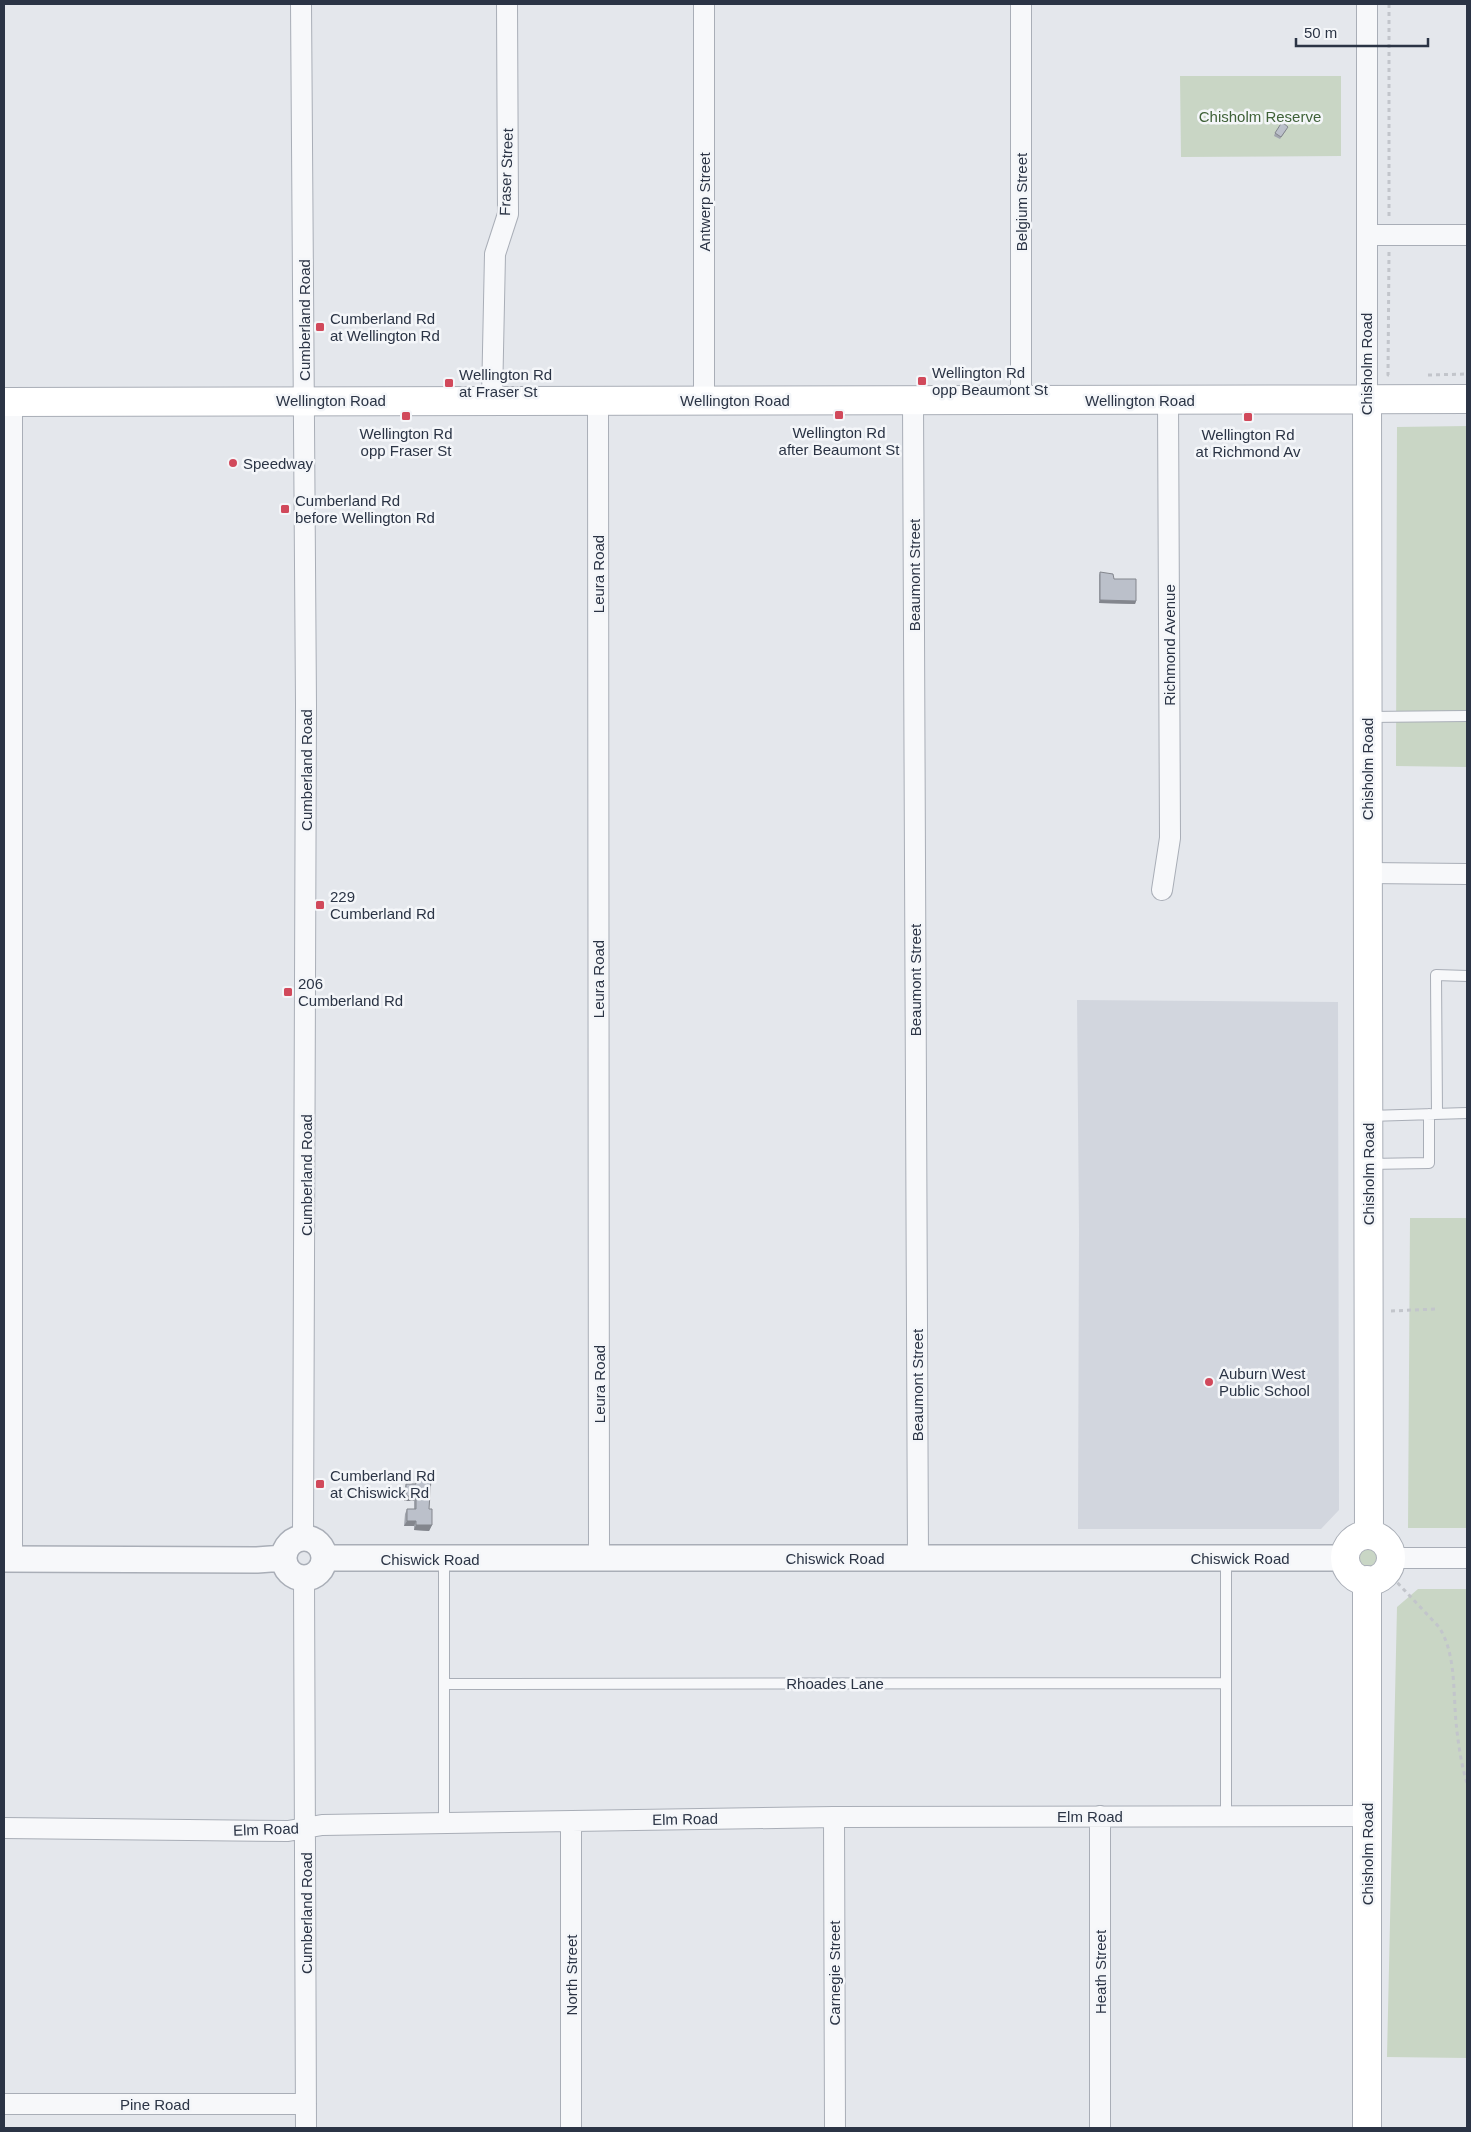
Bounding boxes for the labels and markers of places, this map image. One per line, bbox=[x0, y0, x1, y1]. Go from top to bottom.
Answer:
place label: Cumberland Rd at Wellington Rd bbox=[330, 310, 440, 344]
marker: Cumberland Rd at Wellington Rd bbox=[314, 321, 326, 333]
place label: Wellington Rd opp Beaumont St bbox=[932, 364, 1049, 398]
place label: Wellington Rd at Fraser St bbox=[459, 366, 552, 400]
marker: Wellington Rd opp Beaumont St bbox=[916, 375, 928, 387]
marker: Wellington Rd at Fraser St bbox=[443, 377, 455, 389]
marker: Wellington Rd after Beaumont St bbox=[833, 409, 845, 421]
marker: Wellington Rd opp Fraser St bbox=[400, 410, 412, 422]
marker: Wellington Rd at Richmond Av bbox=[1242, 411, 1254, 423]
place label: Wellington Rd after Beaumont St bbox=[779, 424, 900, 458]
place label: Wellington Rd opp Fraser St bbox=[359, 425, 453, 459]
place label: Wellington Rd at Richmond Av bbox=[1196, 426, 1301, 460]
place label: Speedway bbox=[243, 455, 314, 472]
marker: Speedway bbox=[227, 457, 239, 469]
place label: Cumberland Rd before Wellington Rd bbox=[295, 492, 435, 526]
marker: Cumberland Rd before Wellington Rd bbox=[279, 503, 291, 515]
place label: 229 Cumberland Rd bbox=[330, 888, 435, 922]
marker: 229 Cumberland Rd bbox=[314, 899, 326, 911]
place label: 206 Cumberland Rd bbox=[298, 975, 403, 1009]
marker: 206 Cumberland Rd bbox=[282, 986, 294, 998]
place label: Auburn West Public School bbox=[1219, 1365, 1310, 1399]
marker: Auburn West Public School bbox=[1203, 1376, 1215, 1388]
place label: Cumberland Rd at Chiswick Rd bbox=[330, 1467, 435, 1501]
marker: Cumberland Rd at Chiswick Rd bbox=[314, 1478, 326, 1490]

